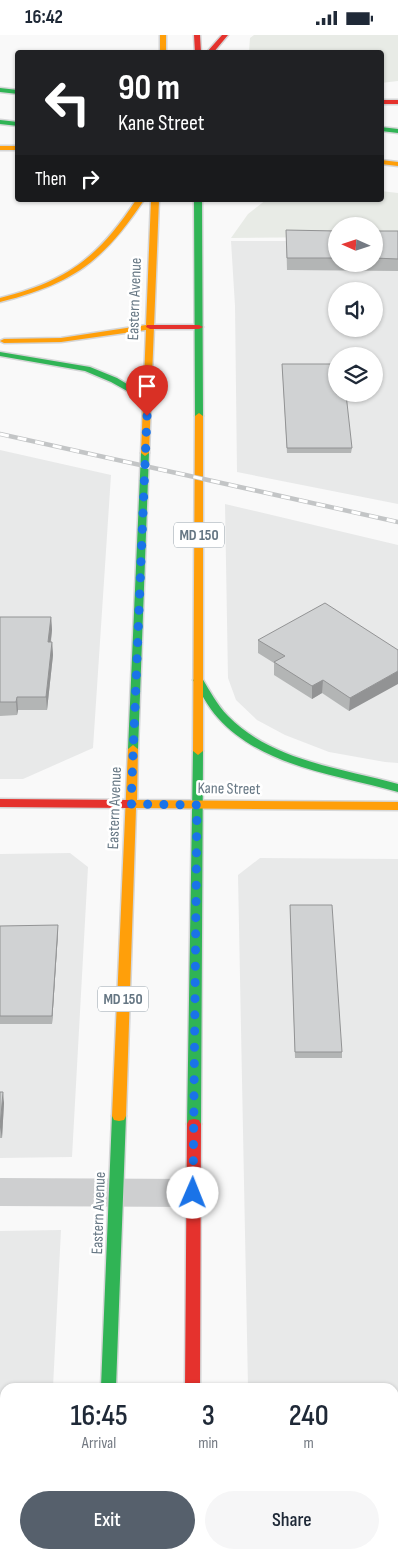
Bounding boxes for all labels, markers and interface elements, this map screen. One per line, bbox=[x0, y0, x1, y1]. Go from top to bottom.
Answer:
text: 16:42 bbox=[25, 6, 63, 29]
text: 90 m bbox=[118, 67, 180, 110]
icon: left bbox=[35, 70, 100, 135]
text: Kane Street bbox=[118, 110, 204, 137]
icon: right bbox=[76, 165, 104, 193]
text: Then bbox=[35, 168, 66, 191]
north arrow bbox=[328, 217, 382, 273]
map controls bbox=[328, 217, 383, 402]
street label: Eastern Avenue bbox=[124, 257, 146, 341]
button: sound bbox=[328, 282, 383, 337]
button: layers bbox=[328, 347, 383, 402]
pin bbox=[126, 365, 168, 416]
icon: arrive bbox=[133, 372, 161, 400]
road number: MD 150 bbox=[174, 523, 224, 547]
street label: Eastern Avenue bbox=[104, 766, 126, 850]
street label: Kane Street bbox=[197, 779, 261, 799]
road number: MD 150 bbox=[98, 987, 148, 1011]
position arrow bbox=[166, 1166, 218, 1218]
street label: Eastern Avenue bbox=[88, 1171, 110, 1255]
text: 16:45 bbox=[70, 1398, 128, 1434]
text: 3 bbox=[202, 1398, 215, 1434]
text: 240 bbox=[289, 1398, 329, 1434]
text: Arrival bbox=[82, 1434, 116, 1453]
text: min bbox=[198, 1434, 218, 1453]
text: m bbox=[303, 1434, 314, 1453]
button: Exit bbox=[20, 1491, 195, 1549]
button: Share bbox=[205, 1491, 379, 1549]

